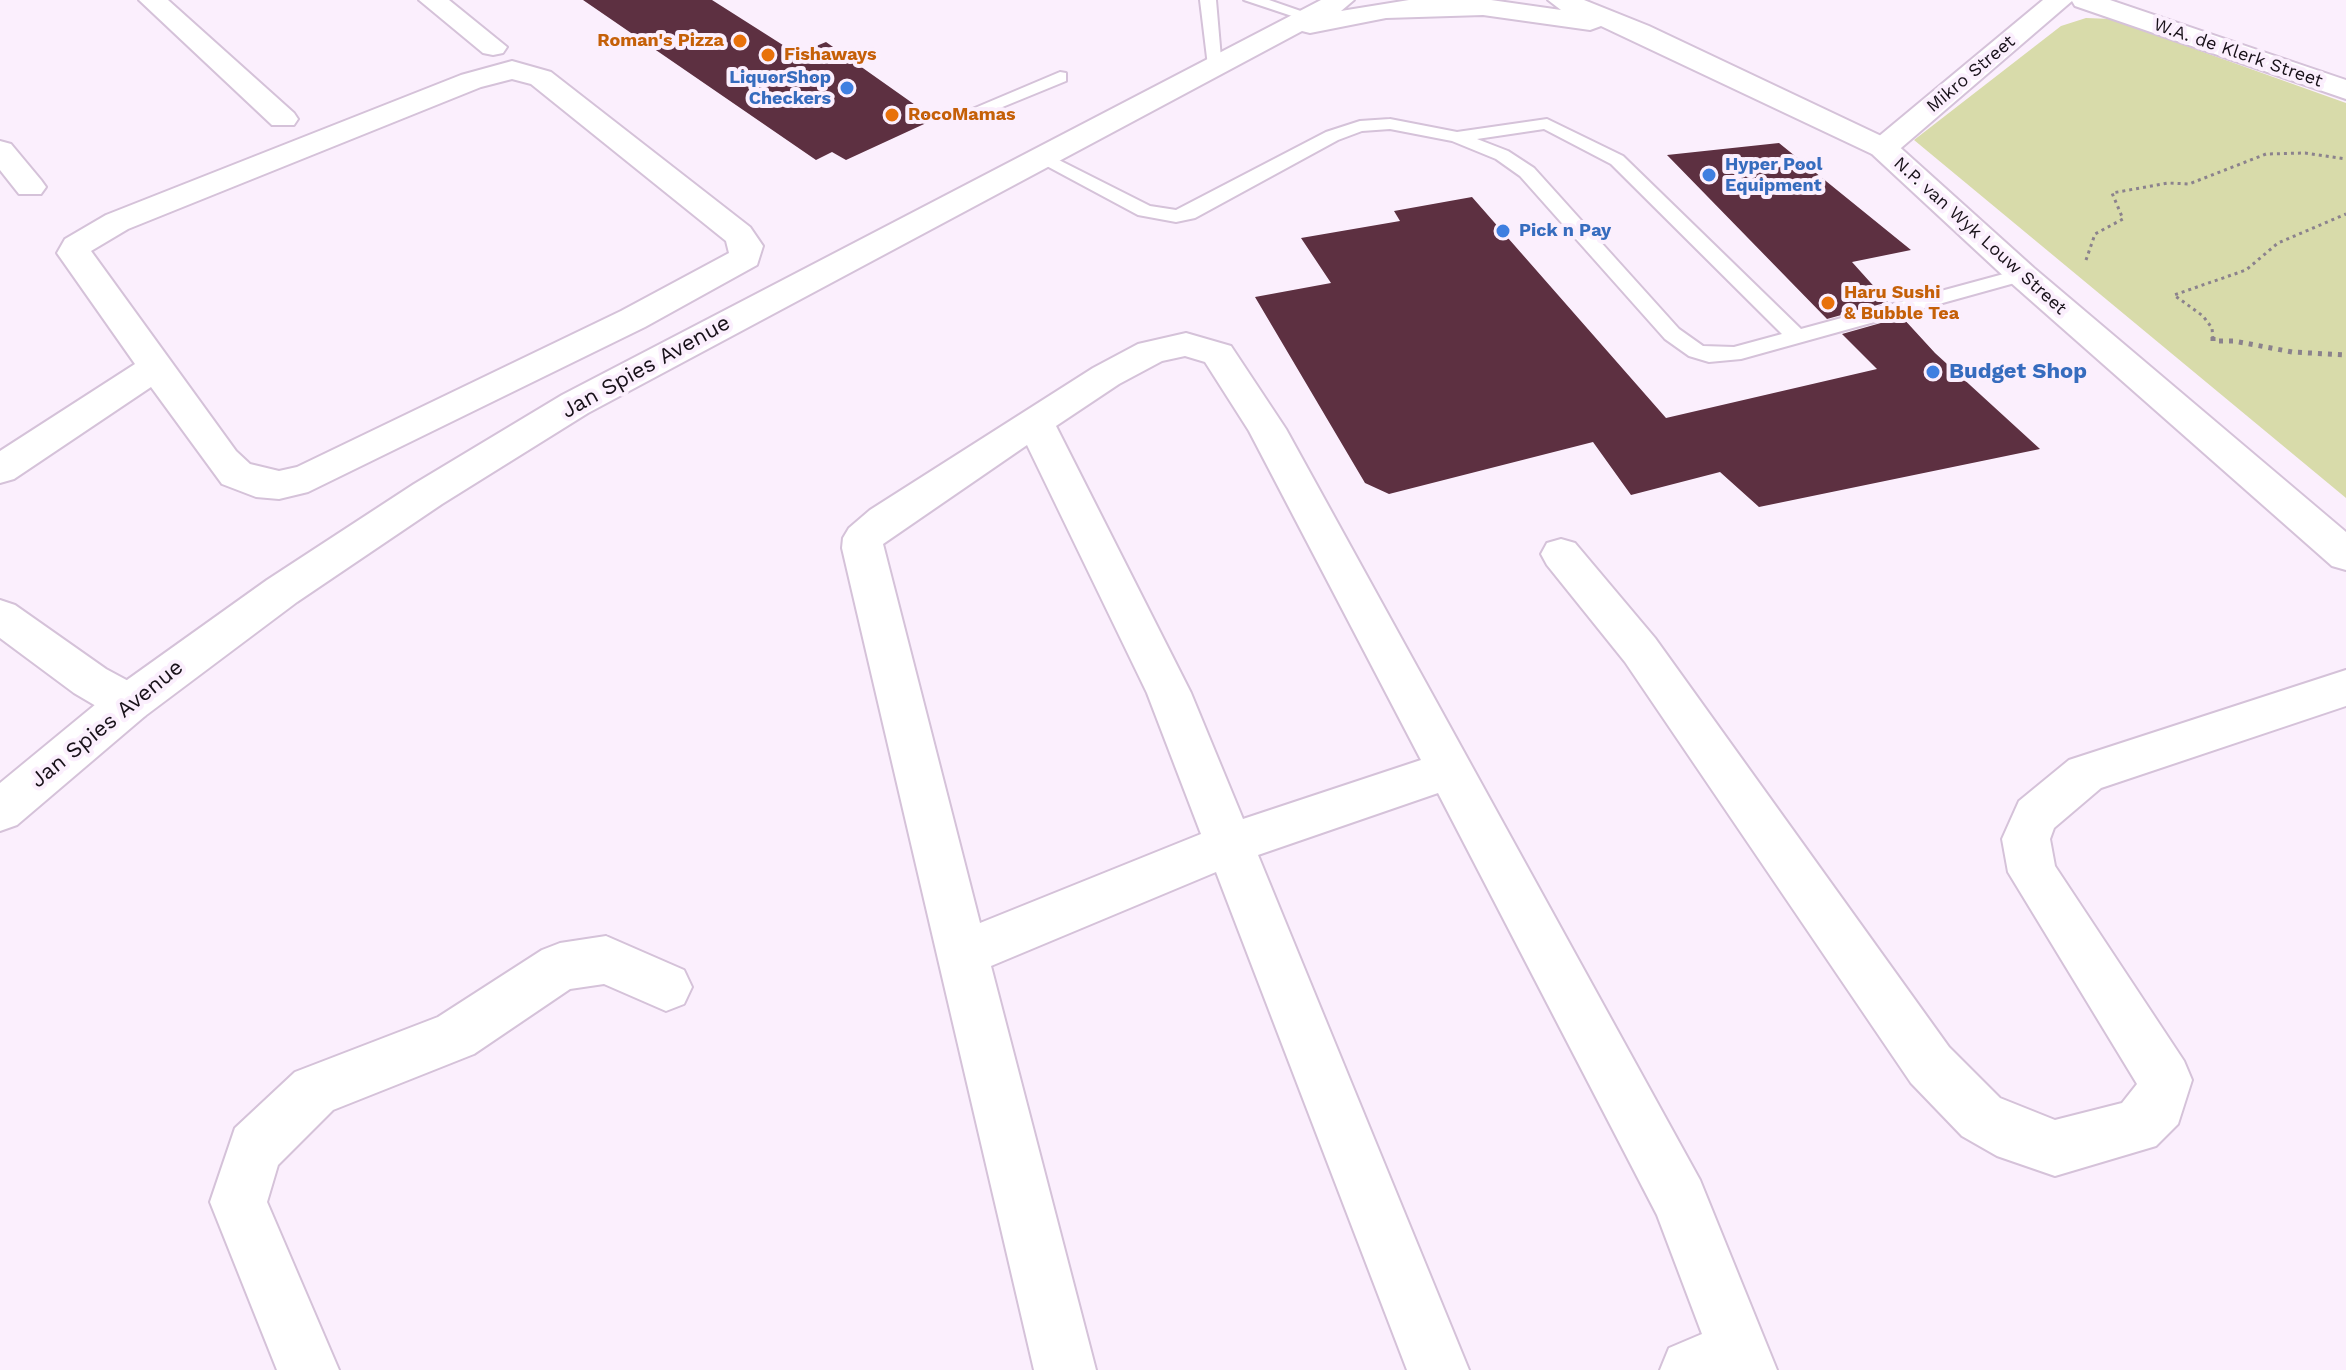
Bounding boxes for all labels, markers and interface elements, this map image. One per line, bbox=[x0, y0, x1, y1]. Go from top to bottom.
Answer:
street label: W.A. de Klerk Street bbox=[2151, 14, 2325, 92]
place label: Roman's Pizza bbox=[597, 30, 724, 52]
street label: Mikro Street bbox=[1922, 31, 2020, 117]
marker: Roman's Pizza bbox=[731, 32, 749, 50]
place label: Fishaways bbox=[784, 44, 877, 66]
marker: Fishaways bbox=[759, 46, 777, 64]
place label: LiquorShop Checkers bbox=[729, 67, 831, 110]
marker: LiquorShop Checkers bbox=[838, 79, 856, 97]
place label: RocoMamas bbox=[908, 104, 1016, 126]
marker: RocoMamas bbox=[883, 106, 901, 124]
street label: N.P. van Wyk Louw Street bbox=[1889, 153, 2071, 319]
place label: Hyper Pool Equipment bbox=[1725, 154, 1822, 196]
marker: Hyper Pool Equipment bbox=[1700, 166, 1718, 184]
place label: Pick n Pay bbox=[1519, 220, 1611, 242]
marker: Pick n Pay bbox=[1494, 222, 1512, 240]
place label: Haru Sushi & Bubble Tea bbox=[1844, 282, 1959, 324]
marker: Haru Sushi & Bubble Tea bbox=[1819, 294, 1837, 312]
street label: Jan Spies Avenue bbox=[557, 310, 735, 424]
place label: Budget Shop bbox=[1949, 359, 2087, 385]
marker: Budget Shop bbox=[1924, 363, 1942, 381]
street label: Jan Spies Avenue bbox=[25, 654, 189, 794]

